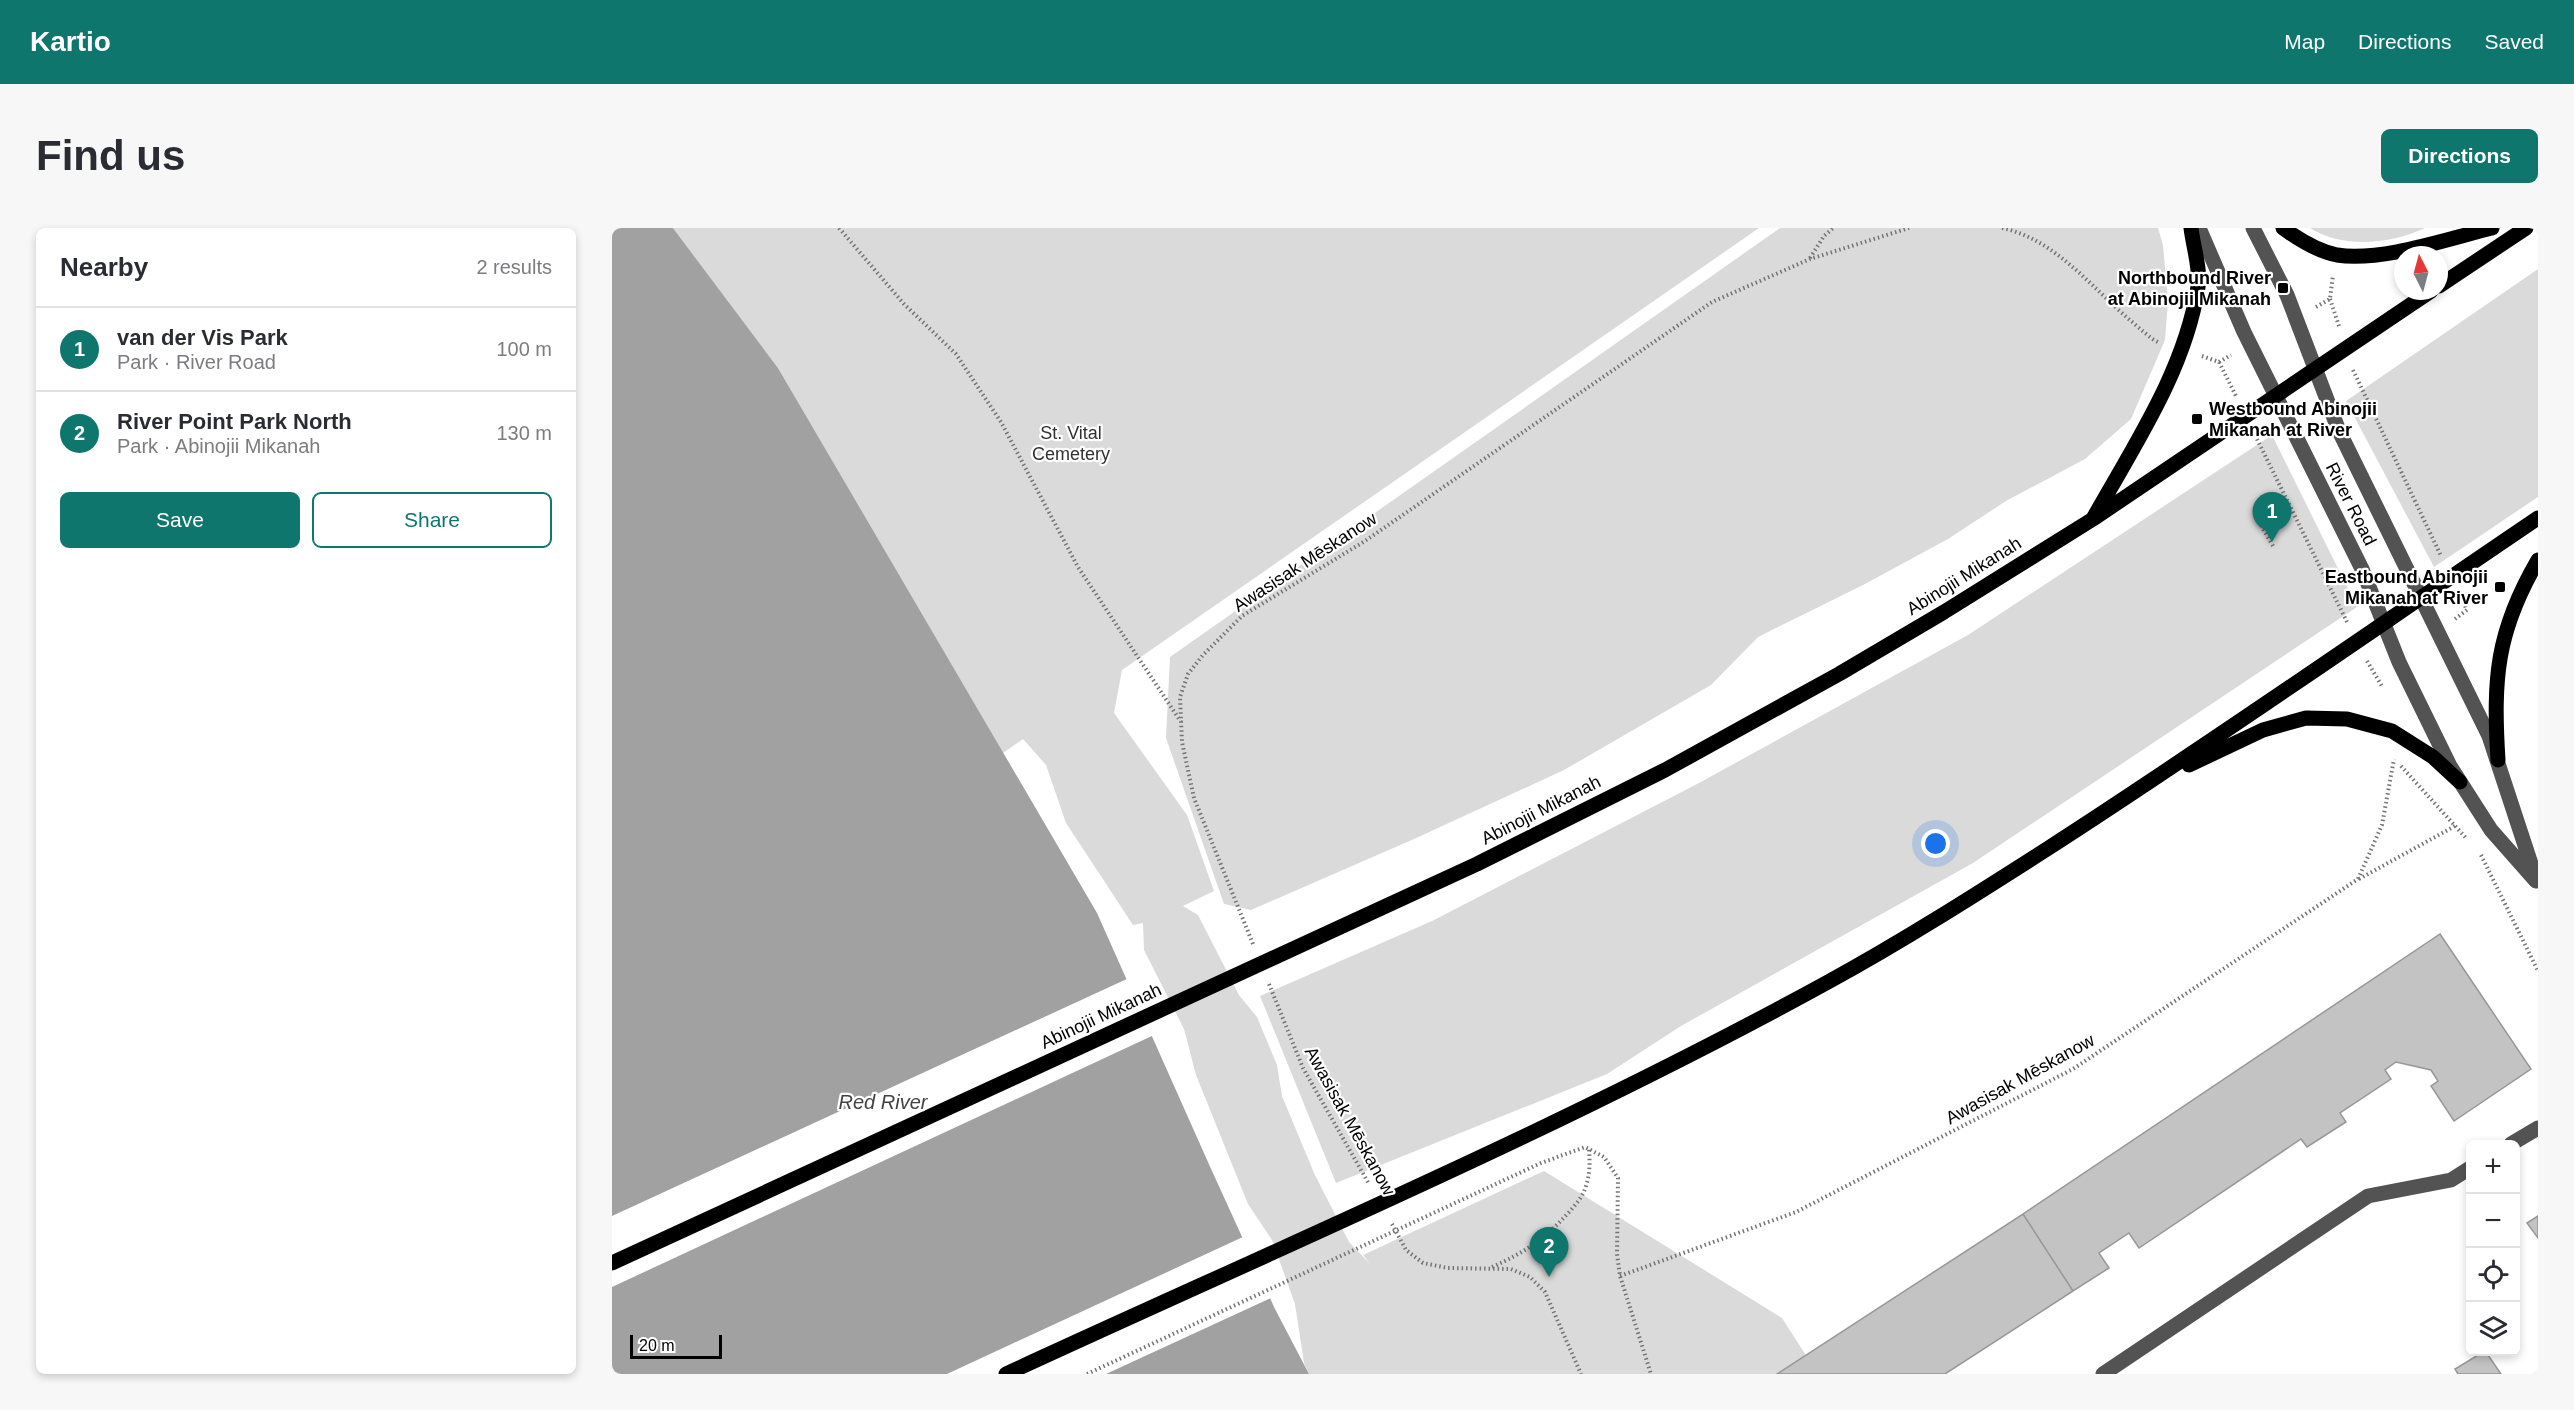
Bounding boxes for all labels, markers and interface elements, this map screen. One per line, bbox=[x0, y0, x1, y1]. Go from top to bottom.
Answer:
text: Kartio bbox=[30, 26, 111, 57]
text: Map bbox=[2284, 30, 2325, 53]
text: Directions bbox=[2358, 30, 2451, 53]
text: Saved bbox=[2484, 30, 2544, 53]
button: Directions bbox=[2381, 129, 2538, 183]
text: Find us bbox=[36, 132, 185, 179]
north arrow bbox=[2394, 246, 2448, 300]
text: Nearby bbox=[60, 252, 148, 282]
text: 2 results bbox=[476, 256, 552, 278]
place label: Northbound River at Abinojii Mikanah bbox=[2108, 268, 2271, 309]
marker: Northbound River at Abinojii Mikanah bbox=[2276, 281, 2290, 295]
text: van der Vis Park bbox=[117, 325, 288, 350]
text: 1 bbox=[74, 338, 85, 360]
text: 100 m bbox=[496, 338, 552, 360]
text: Park · River Road bbox=[117, 351, 276, 373]
place label: Westbound Abinojii Mikanah at River bbox=[2209, 399, 2377, 440]
text: River Point Park North bbox=[117, 409, 352, 434]
marker: Westbound Abinojii Mikanah at River bbox=[2190, 412, 2204, 426]
text: 2 bbox=[74, 422, 85, 444]
text: 130 m bbox=[496, 422, 552, 444]
park label: St. Vital Cemetery bbox=[1032, 423, 1110, 464]
text: Park · Abinojii Mikanah bbox=[117, 435, 320, 457]
street label: River Road bbox=[2322, 459, 2380, 549]
button: Save bbox=[60, 492, 300, 548]
button: Share bbox=[312, 492, 552, 548]
pin: 1 bbox=[2252, 492, 2292, 542]
street label: Awasisak Mēskanow bbox=[1230, 508, 1381, 616]
street label: Abinojii Mikanah bbox=[1903, 533, 2025, 619]
place label: Eastbound Abinojii Mikanah at River bbox=[2325, 567, 2488, 608]
marker: Eastbound Abinojii Mikanah at River bbox=[2493, 580, 2507, 594]
street label: Abinojii Mikanah bbox=[1478, 771, 1604, 849]
your location bbox=[1921, 829, 1950, 858]
street label: Abinojii Mikanah bbox=[1037, 979, 1165, 1053]
street label: Awasisak Mēskanow bbox=[1942, 1029, 2099, 1128]
street label: Awasisak Mēskanow bbox=[1301, 1043, 1400, 1200]
water label: Red River bbox=[839, 1091, 929, 1113]
map controls bbox=[2466, 1140, 2520, 1356]
button: + bbox=[2466, 1140, 2520, 1194]
button: − bbox=[2466, 1194, 2520, 1248]
pin: 2 bbox=[1530, 1228, 1568, 1277]
button: locate bbox=[2466, 1248, 2520, 1302]
button: layers bbox=[2466, 1302, 2520, 1356]
scale bar bbox=[630, 1332, 722, 1360]
text: 20 m bbox=[639, 1337, 675, 1354]

